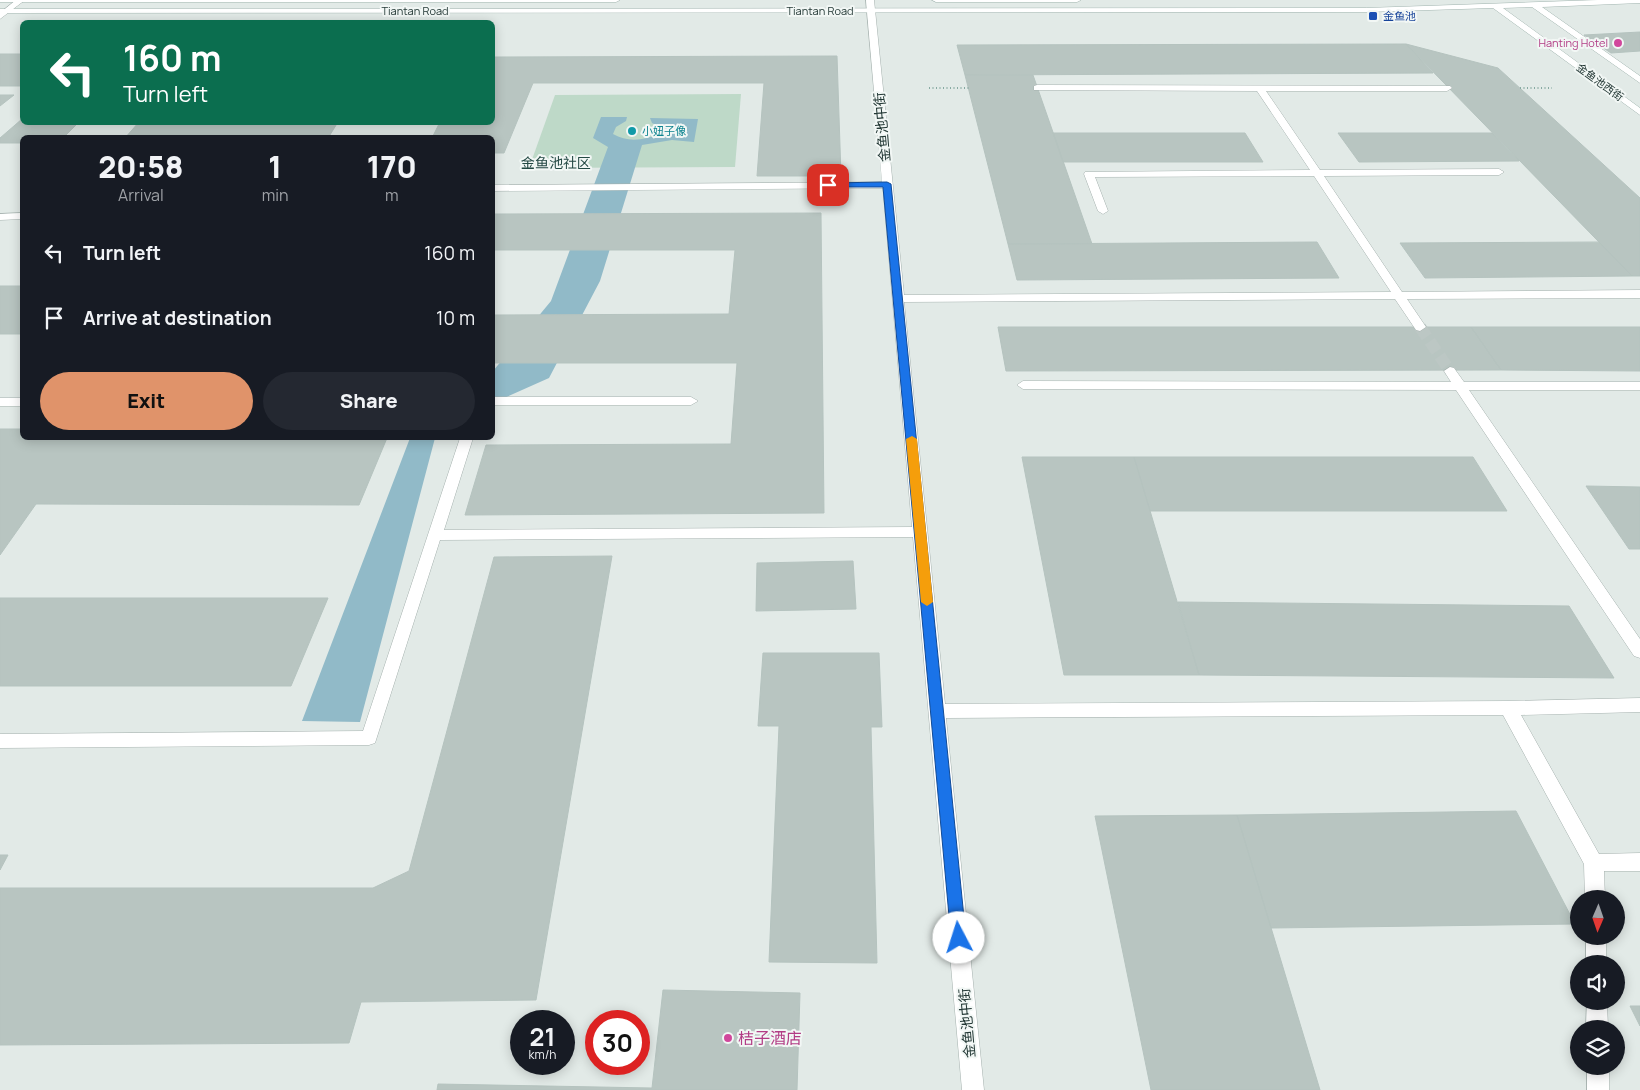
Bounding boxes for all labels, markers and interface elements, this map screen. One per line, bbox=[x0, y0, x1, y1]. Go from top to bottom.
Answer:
street label: Tiantan Road bbox=[381, 3, 449, 18]
street label: Tiantan Road bbox=[786, 3, 854, 18]
place label: 金鱼池 bbox=[1383, 8, 1416, 23]
marker: 金鱼池 bbox=[1367, 10, 1379, 22]
text: 160 m bbox=[123, 34, 222, 82]
place label: Hanting Hotel bbox=[1538, 35, 1608, 50]
marker: Hanting Hotel bbox=[1612, 37, 1624, 49]
icon: left bbox=[40, 40, 105, 105]
street label: 金鱼池西街 bbox=[1574, 59, 1627, 104]
text: Turn left bbox=[123, 79, 208, 109]
street label: 金鱼池中街 bbox=[869, 91, 894, 163]
place label: 小妞子像 bbox=[642, 123, 686, 138]
marker: 小妞子像 bbox=[626, 125, 638, 137]
text: 20:58 bbox=[98, 146, 184, 187]
text: 1 bbox=[268, 146, 282, 187]
text: 170 bbox=[367, 146, 417, 187]
district label: 金鱼池社区 bbox=[521, 153, 591, 172]
pin bbox=[807, 164, 849, 206]
icon: arrive bbox=[814, 171, 842, 199]
text: Arrival bbox=[118, 184, 164, 206]
text: min bbox=[262, 184, 289, 206]
text: m bbox=[385, 184, 399, 206]
icon: left bbox=[40, 239, 68, 267]
text: Turn left bbox=[83, 240, 161, 266]
text: 160 m bbox=[424, 240, 475, 266]
icon: arrive bbox=[40, 304, 68, 332]
text: Arrive at destination bbox=[83, 305, 272, 331]
text: 10 m bbox=[436, 305, 475, 331]
button: Exit bbox=[40, 372, 253, 430]
button: Share bbox=[263, 372, 475, 430]
north arrow bbox=[1570, 890, 1625, 945]
map controls bbox=[1570, 890, 1625, 1075]
position arrow bbox=[932, 911, 984, 963]
button: sound bbox=[1570, 955, 1625, 1010]
street label: 金鱼池中街 bbox=[954, 987, 979, 1059]
speed limit sign: 30 bbox=[585, 1010, 650, 1075]
text: 21 bbox=[530, 1019, 555, 1054]
button: layers bbox=[1570, 1020, 1625, 1075]
place label: 桔子酒店 bbox=[738, 1027, 802, 1049]
marker: 桔子酒店 bbox=[722, 1032, 734, 1044]
text: km/h bbox=[529, 1046, 556, 1063]

